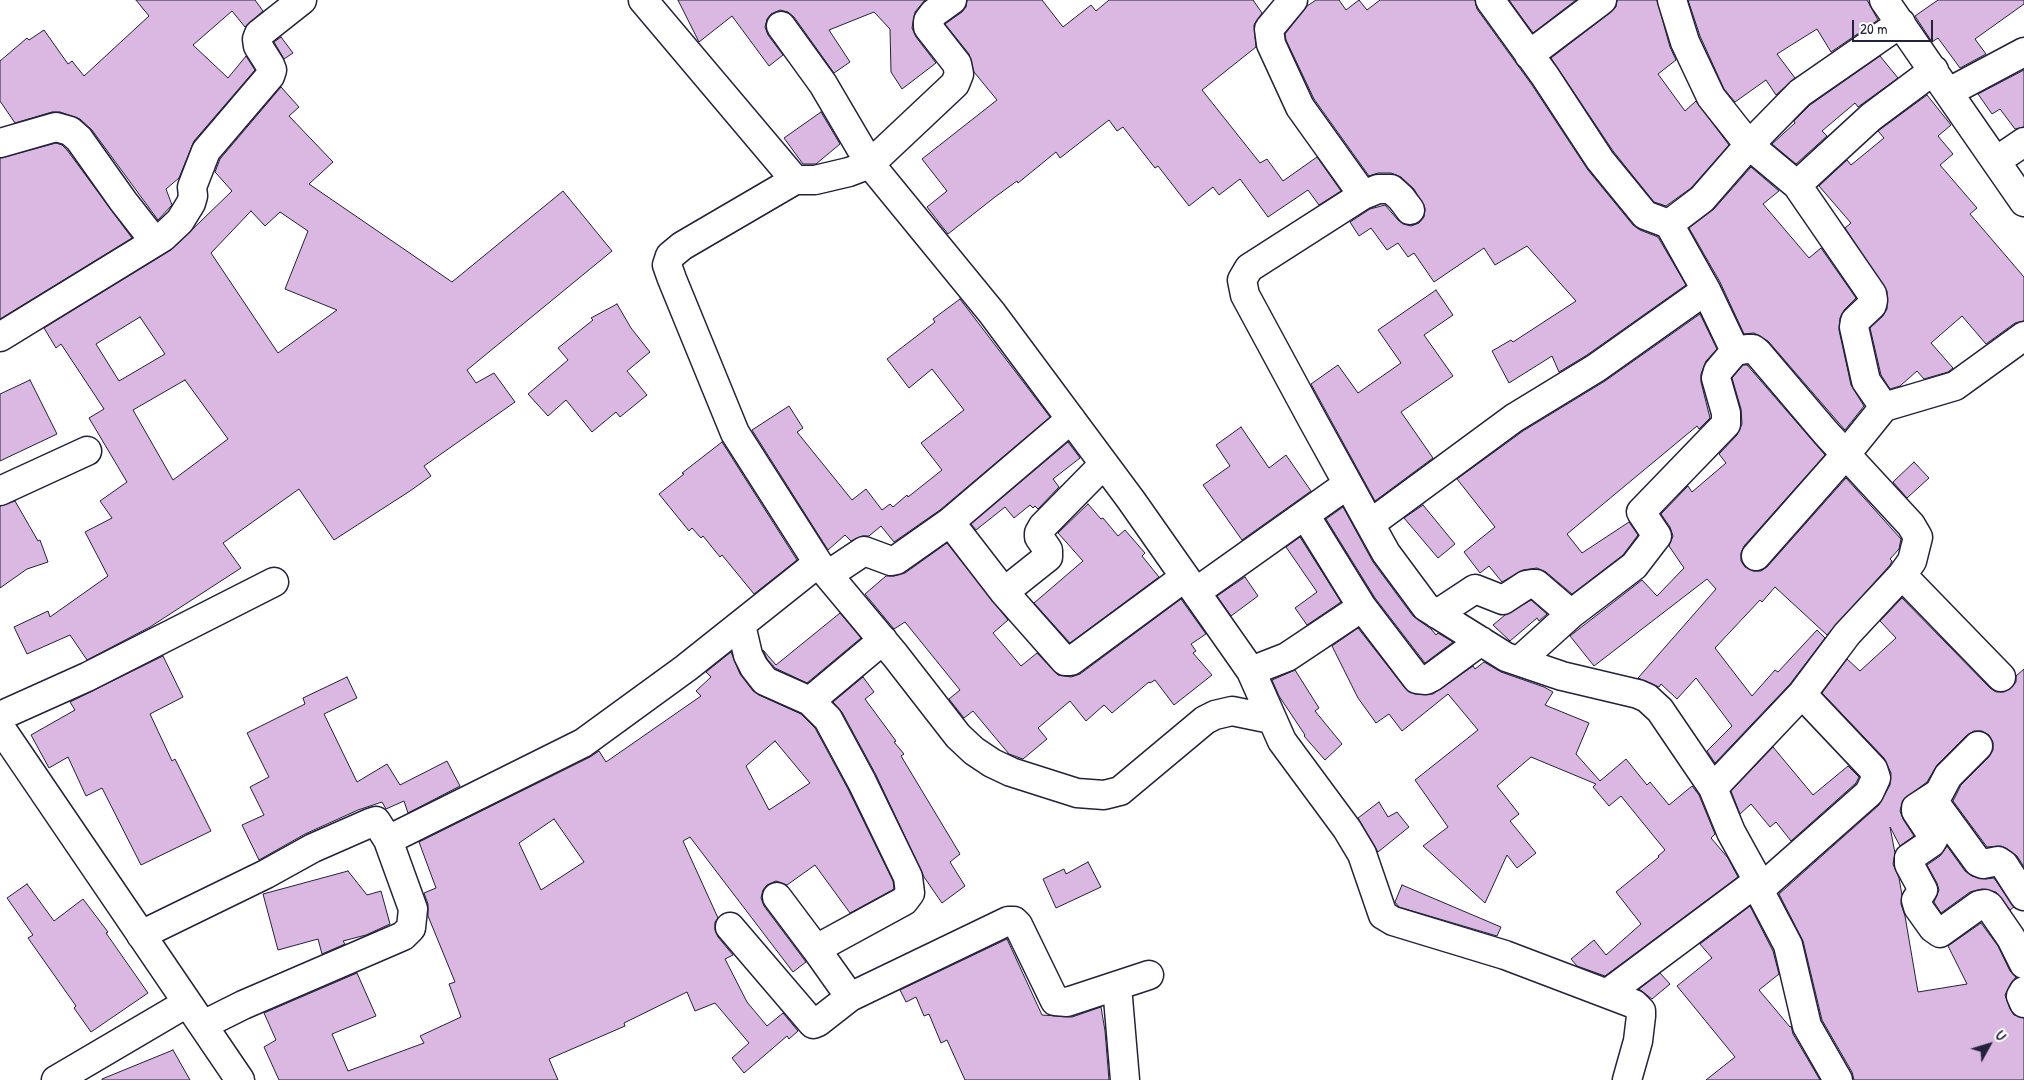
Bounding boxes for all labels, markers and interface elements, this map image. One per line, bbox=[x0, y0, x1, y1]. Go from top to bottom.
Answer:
scale bar bbox=[1854, 10, 1935, 42]
text: 20 m bbox=[1860, 18, 1887, 39]
north arrow bbox=[1964, 1020, 2014, 1070]
text: U bbox=[1991, 1026, 2011, 1044]

